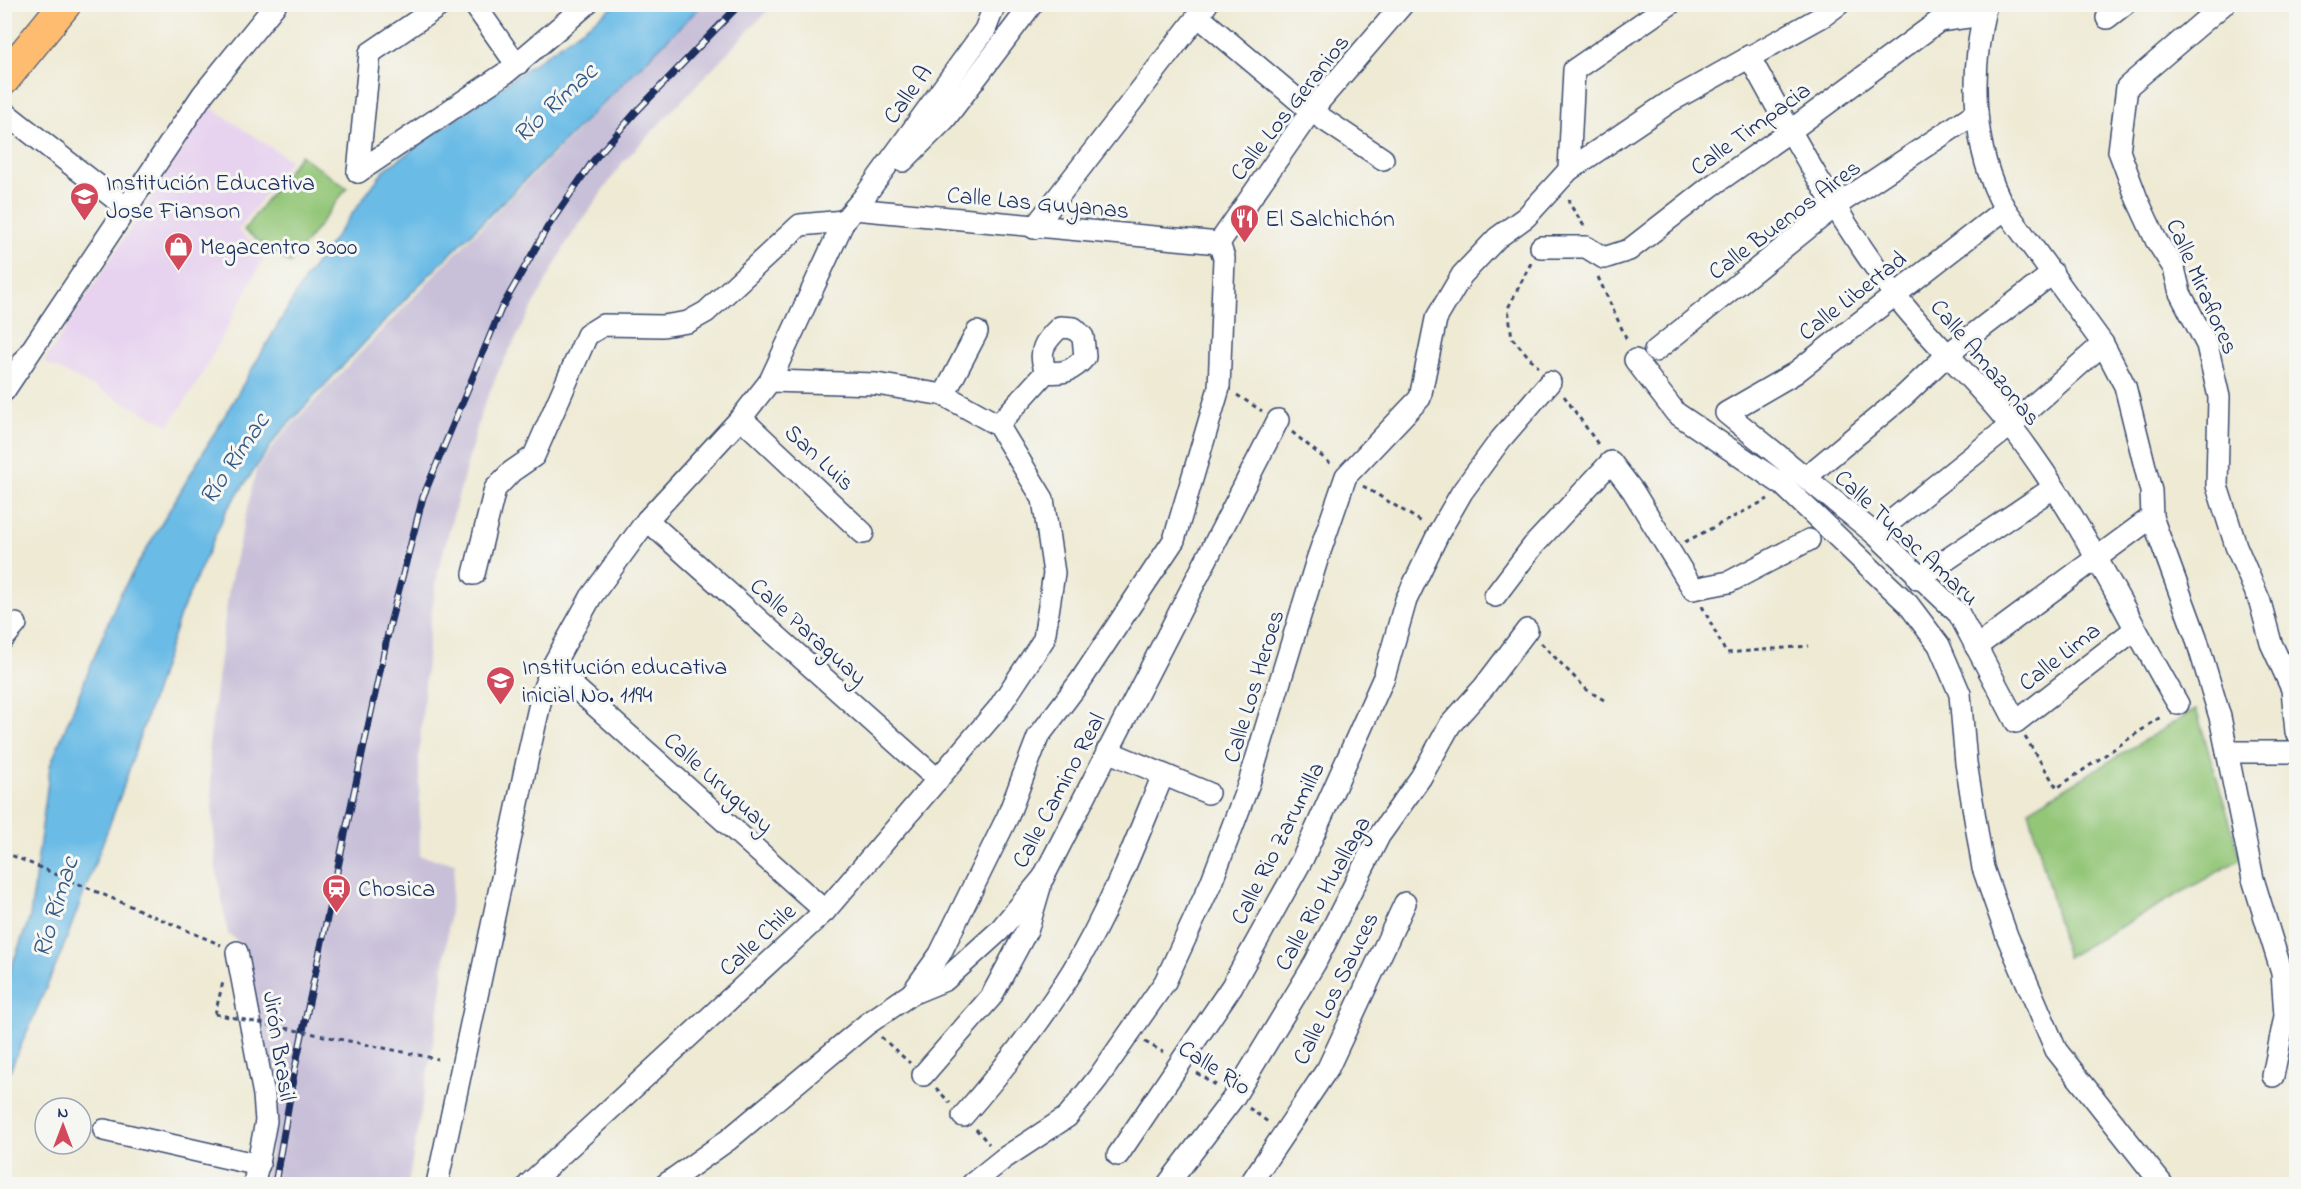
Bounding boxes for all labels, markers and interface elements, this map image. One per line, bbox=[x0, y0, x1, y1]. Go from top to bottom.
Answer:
street label: Calle Los Geranios bbox=[1223, 28, 1359, 189]
water label: Río Rímac bbox=[505, 54, 608, 154]
street label: Calle A bbox=[876, 59, 943, 132]
street label: Calle Timpacia bbox=[1684, 74, 1819, 186]
street label: Calle Buenos Aires bbox=[1702, 152, 1869, 290]
place label: Institución Educativa Jose Fianson bbox=[106, 167, 315, 230]
street label: Calle Las Guyanas bbox=[945, 179, 1130, 231]
school or university icon: Institución Educativa Jose Fianson bbox=[69, 180, 101, 222]
restaurant icon: El Salchichón bbox=[1228, 202, 1260, 244]
place label: El Salchichón bbox=[1265, 203, 1395, 238]
street label: Calle Miraflores bbox=[2155, 214, 2246, 360]
shop icon: Megacentro 3000 bbox=[163, 230, 195, 272]
place label: Megacentro 3000 bbox=[200, 231, 357, 266]
street label: Calle Libertad bbox=[1792, 243, 1916, 351]
street label: Calle Amazonas bbox=[1920, 292, 2048, 435]
water label: Río Rímac bbox=[191, 405, 281, 513]
street label: San Luis bbox=[775, 417, 861, 501]
street label: Calle Tupac Amaru bbox=[1825, 462, 1986, 615]
street label: Calle Paraguay bbox=[740, 570, 874, 696]
street label: Calle Los Heroes bbox=[1216, 606, 1295, 767]
street label: Calle Lima bbox=[2012, 615, 2109, 701]
place label: Institución educativa inicial No. 1194 bbox=[522, 651, 727, 714]
school or university icon: Institución educativa inicial No. 1194 bbox=[485, 664, 517, 706]
street label: Calle Camino Real bbox=[1005, 707, 1116, 875]
street label: Calle Uruguay bbox=[654, 725, 780, 844]
street label: Calle Rio Zarumilla bbox=[1223, 757, 1335, 932]
street label: Calle Rio Huallaga bbox=[1267, 810, 1381, 978]
water label: Río Rímac bbox=[24, 851, 91, 963]
station icon: Chosica bbox=[321, 872, 353, 914]
place label: Chosica bbox=[358, 873, 435, 908]
street label: Calle Chile bbox=[712, 896, 805, 986]
street label: Calle Los Sauces bbox=[1285, 907, 1389, 1071]
street label: Jirón Brasil bbox=[252, 989, 303, 1104]
street label: Calle Rio bbox=[1170, 1032, 1257, 1106]
north arrow bbox=[33, 1096, 93, 1156]
text: N bbox=[58, 1101, 69, 1125]

